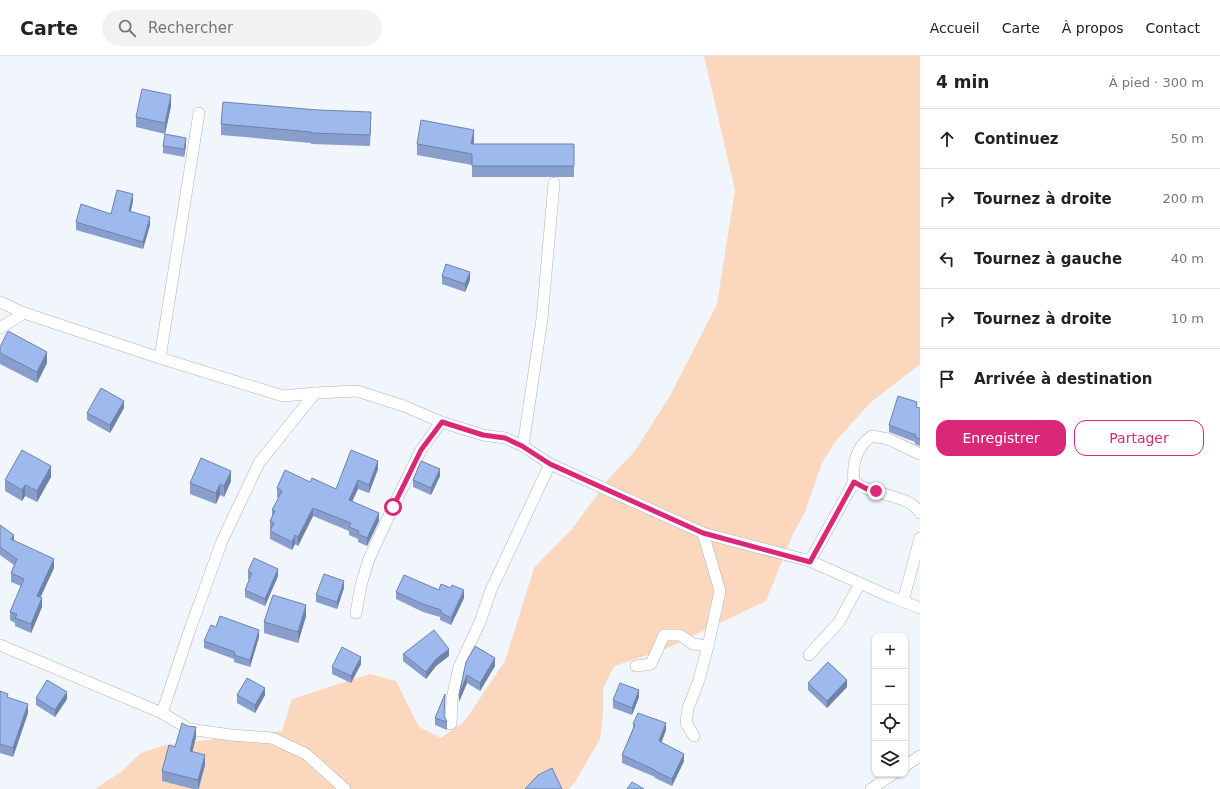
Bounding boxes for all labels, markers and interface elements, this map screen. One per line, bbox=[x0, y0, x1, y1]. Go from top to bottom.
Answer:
search box bbox=[102, 10, 382, 46]
text: Carte bbox=[20, 17, 78, 39]
icon: search bbox=[116, 17, 138, 39]
text: Rechercher bbox=[148, 19, 233, 37]
text: Accueil bbox=[930, 20, 980, 36]
text: Carte bbox=[1002, 20, 1040, 36]
text: À propos bbox=[1062, 20, 1124, 36]
text: Contact bbox=[1146, 20, 1200, 36]
text: 4 min bbox=[936, 72, 989, 92]
text: À pied · 300 m bbox=[1109, 75, 1204, 90]
icon: ahead bbox=[936, 128, 958, 150]
text: Continuez bbox=[974, 130, 1059, 148]
text: 50 m bbox=[1171, 131, 1204, 146]
icon: right bbox=[936, 188, 958, 210]
text: Tournez à droite bbox=[974, 190, 1112, 208]
text: 200 m bbox=[1162, 191, 1204, 206]
icon: left bbox=[936, 248, 958, 270]
text: Tournez à gauche bbox=[974, 250, 1122, 268]
text: 40 m bbox=[1171, 251, 1204, 266]
icon: right bbox=[936, 308, 958, 330]
text: Tournez à droite bbox=[974, 310, 1112, 328]
text: 10 m bbox=[1171, 311, 1204, 326]
icon: arrive bbox=[936, 368, 958, 390]
text: Arrivée à destination bbox=[974, 370, 1152, 388]
button: Enregistrer bbox=[936, 420, 1066, 456]
button: Partager bbox=[1074, 420, 1204, 456]
route end bbox=[867, 482, 885, 500]
route start bbox=[384, 498, 402, 516]
map controls bbox=[872, 633, 908, 777]
button: + bbox=[872, 633, 908, 669]
button: − bbox=[872, 669, 908, 705]
button: locate bbox=[872, 705, 908, 741]
button: layers bbox=[872, 741, 908, 777]

